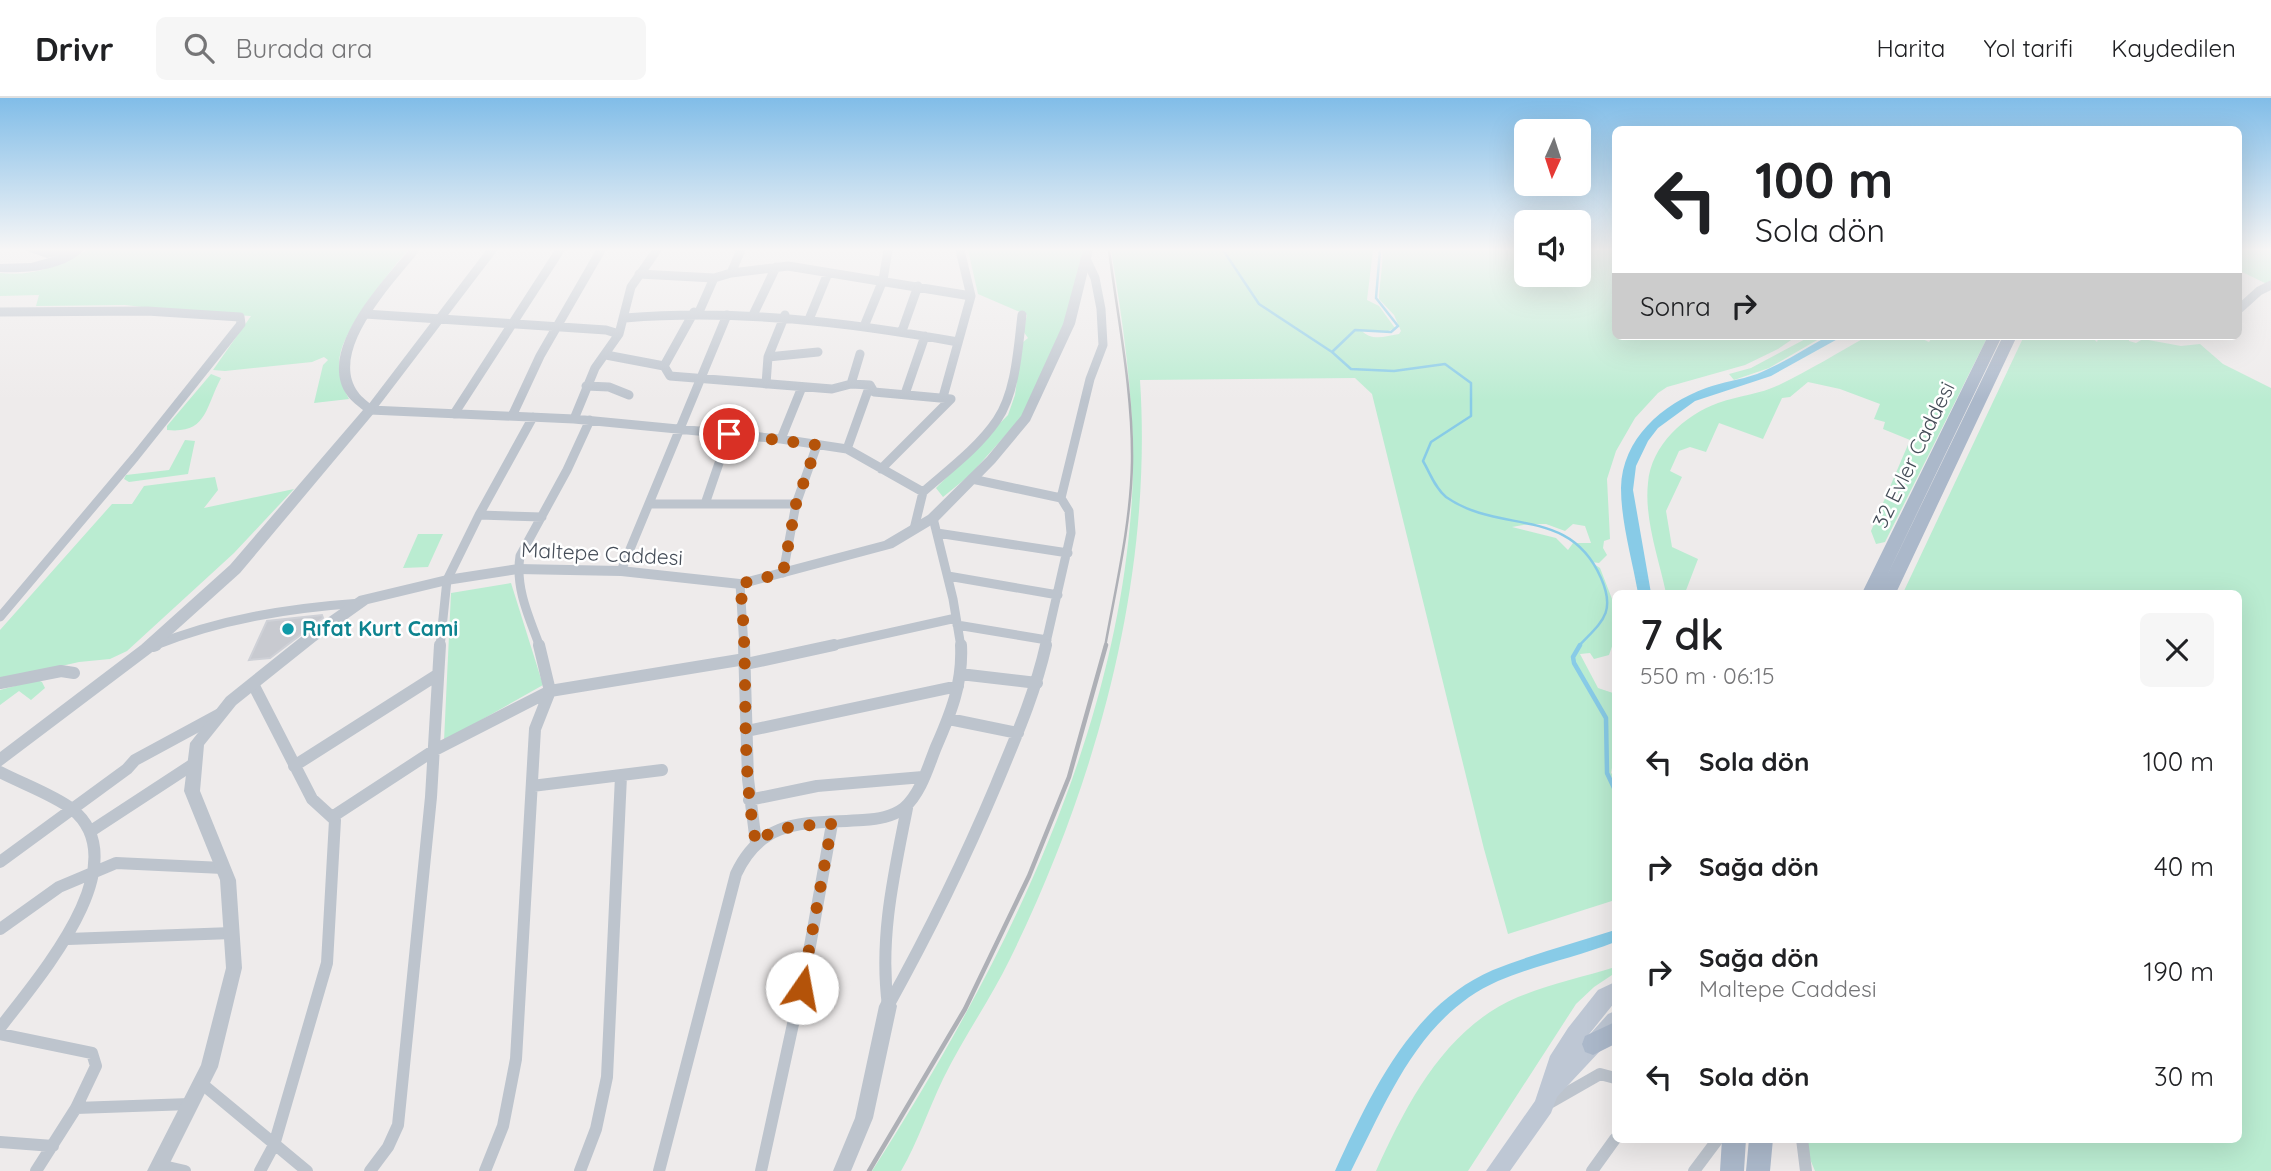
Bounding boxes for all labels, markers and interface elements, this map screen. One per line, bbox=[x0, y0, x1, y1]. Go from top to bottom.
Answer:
search box bbox=[156, 17, 646, 80]
text: Drivr bbox=[35, 28, 114, 69]
icon: search bbox=[180, 29, 218, 67]
text: Burada ara bbox=[236, 32, 373, 65]
text: Harita bbox=[1877, 33, 1945, 63]
text: Yol tarifi bbox=[1983, 33, 2073, 63]
text: Kaydedilen bbox=[2111, 33, 2236, 63]
north arrow bbox=[1514, 119, 1591, 196]
map controls bbox=[1514, 119, 1591, 287]
text: 100 m bbox=[1755, 149, 1893, 210]
icon: left bbox=[1640, 154, 1731, 245]
button: sound bbox=[1514, 210, 1591, 287]
text: Sola dön bbox=[1755, 210, 1885, 250]
icon: right bbox=[1725, 287, 1763, 325]
text: Sonra bbox=[1640, 290, 1711, 323]
street label: 32 Evler Caddesi bbox=[1866, 377, 1960, 532]
pin bbox=[699, 404, 759, 464]
icon: arrive bbox=[710, 415, 748, 453]
street label: Maltepe Caddesi bbox=[520, 536, 684, 570]
text: 7 dk bbox=[1640, 608, 1724, 661]
button: close bbox=[2140, 613, 2214, 687]
place label: Rıfat Kurt Cami bbox=[302, 615, 458, 641]
marker: Rıfat Kurt Cami bbox=[280, 621, 296, 637]
text: 550 m · 06:15 bbox=[1640, 661, 1774, 690]
icon: left bbox=[1640, 743, 1678, 781]
text: Sola dön bbox=[1699, 745, 1809, 778]
text: 100 m bbox=[2143, 745, 2214, 778]
icon: right bbox=[1640, 848, 1678, 886]
text: Sağa dön bbox=[1699, 850, 1819, 883]
text: 40 m bbox=[2154, 850, 2214, 883]
text: Sağa dön bbox=[1699, 941, 1819, 974]
position arrow bbox=[765, 951, 839, 1025]
icon: right bbox=[1640, 953, 1678, 991]
text: 190 m bbox=[2144, 955, 2214, 988]
text: Maltepe Caddesi bbox=[1699, 974, 1877, 1003]
icon: left bbox=[1640, 1058, 1678, 1096]
text: Sola dön bbox=[1699, 1060, 1809, 1093]
text: 30 m bbox=[2154, 1060, 2214, 1093]

